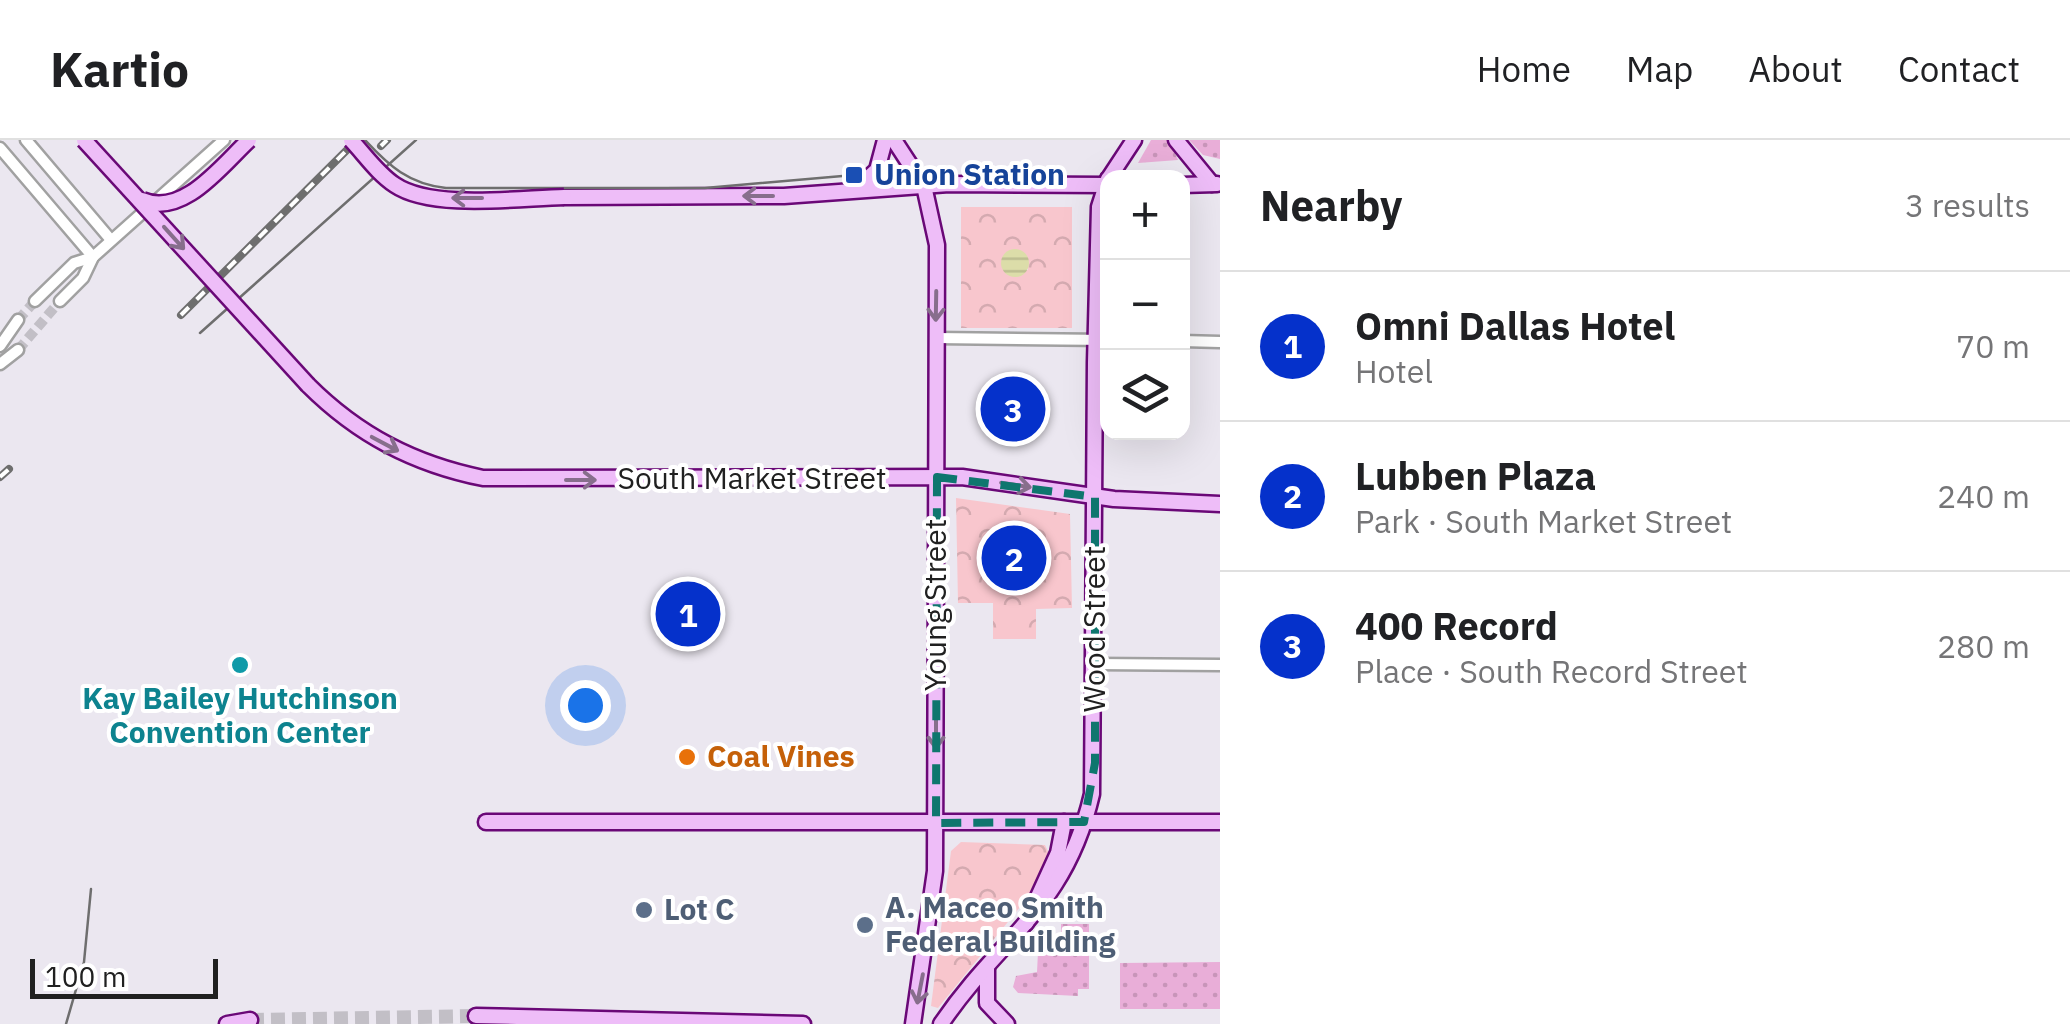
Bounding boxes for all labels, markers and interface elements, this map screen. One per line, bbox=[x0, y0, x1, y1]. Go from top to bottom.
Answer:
text: Kartio bbox=[50, 38, 189, 100]
text: Home bbox=[1477, 46, 1571, 92]
text: Map bbox=[1626, 46, 1693, 92]
text: About bbox=[1748, 46, 1843, 92]
text: Contact bbox=[1898, 46, 2020, 92]
place label: Union Station bbox=[874, 154, 1065, 193]
marker: Union Station bbox=[843, 164, 865, 186]
map controls bbox=[1100, 170, 1190, 440]
button: + bbox=[1100, 170, 1190, 260]
text: Nearby bbox=[1260, 178, 1402, 233]
text: 3 results bbox=[1905, 184, 2030, 226]
one-way arrow bbox=[743, 186, 776, 206]
one-way arrow bbox=[451, 188, 484, 208]
one-way arrow bbox=[162, 225, 185, 250]
button: − bbox=[1100, 260, 1190, 350]
one-way arrow bbox=[927, 289, 946, 321]
text: Omni Dallas Hotel bbox=[1355, 301, 1675, 350]
text: 1 bbox=[1283, 325, 1302, 367]
text: 70 m bbox=[1956, 325, 2030, 367]
button: layers bbox=[1100, 350, 1190, 440]
text: Hotel bbox=[1355, 350, 1433, 392]
pin: 3 bbox=[980, 372, 1046, 446]
one-way arrow bbox=[370, 435, 399, 455]
text: Lubben Plaza bbox=[1355, 451, 1596, 500]
street label: South Market Street bbox=[618, 458, 886, 497]
one-way arrow bbox=[564, 470, 596, 490]
text: 2 bbox=[1283, 475, 1302, 517]
text: 240 m bbox=[1937, 475, 2030, 517]
one-way arrow bbox=[999, 477, 1032, 495]
text: Park · South Market Street bbox=[1355, 500, 1732, 542]
street label: Young Street bbox=[915, 519, 954, 691]
pin: 2 bbox=[982, 520, 1046, 596]
street label: Wood Street bbox=[1074, 546, 1113, 712]
pin: 1 bbox=[656, 576, 720, 652]
text: 400 Record bbox=[1355, 601, 1558, 650]
text: 3 bbox=[1283, 625, 1302, 667]
text: 280 m bbox=[1937, 625, 2030, 667]
text: Place · South Record Street bbox=[1355, 650, 1748, 692]
marker: Kay Bailey Hutchinson Convention Center bbox=[229, 654, 251, 676]
place label: Kay Bailey Hutchinson Convention Center bbox=[82, 678, 398, 751]
your location bbox=[560, 680, 611, 731]
one-way arrow bbox=[926, 716, 946, 749]
place label: Coal Vines bbox=[707, 736, 855, 775]
marker: Coal Vines bbox=[676, 746, 698, 768]
place label: A. Maceo Smith Federal Building bbox=[885, 887, 1116, 960]
place label: Lot C bbox=[664, 889, 734, 928]
marker: Lot C bbox=[633, 899, 655, 921]
marker: A. Maceo Smith Federal Building bbox=[854, 914, 876, 936]
scale bar bbox=[30, 954, 218, 998]
text: 100 m bbox=[45, 958, 126, 995]
one-way arrow bbox=[910, 972, 929, 1004]

